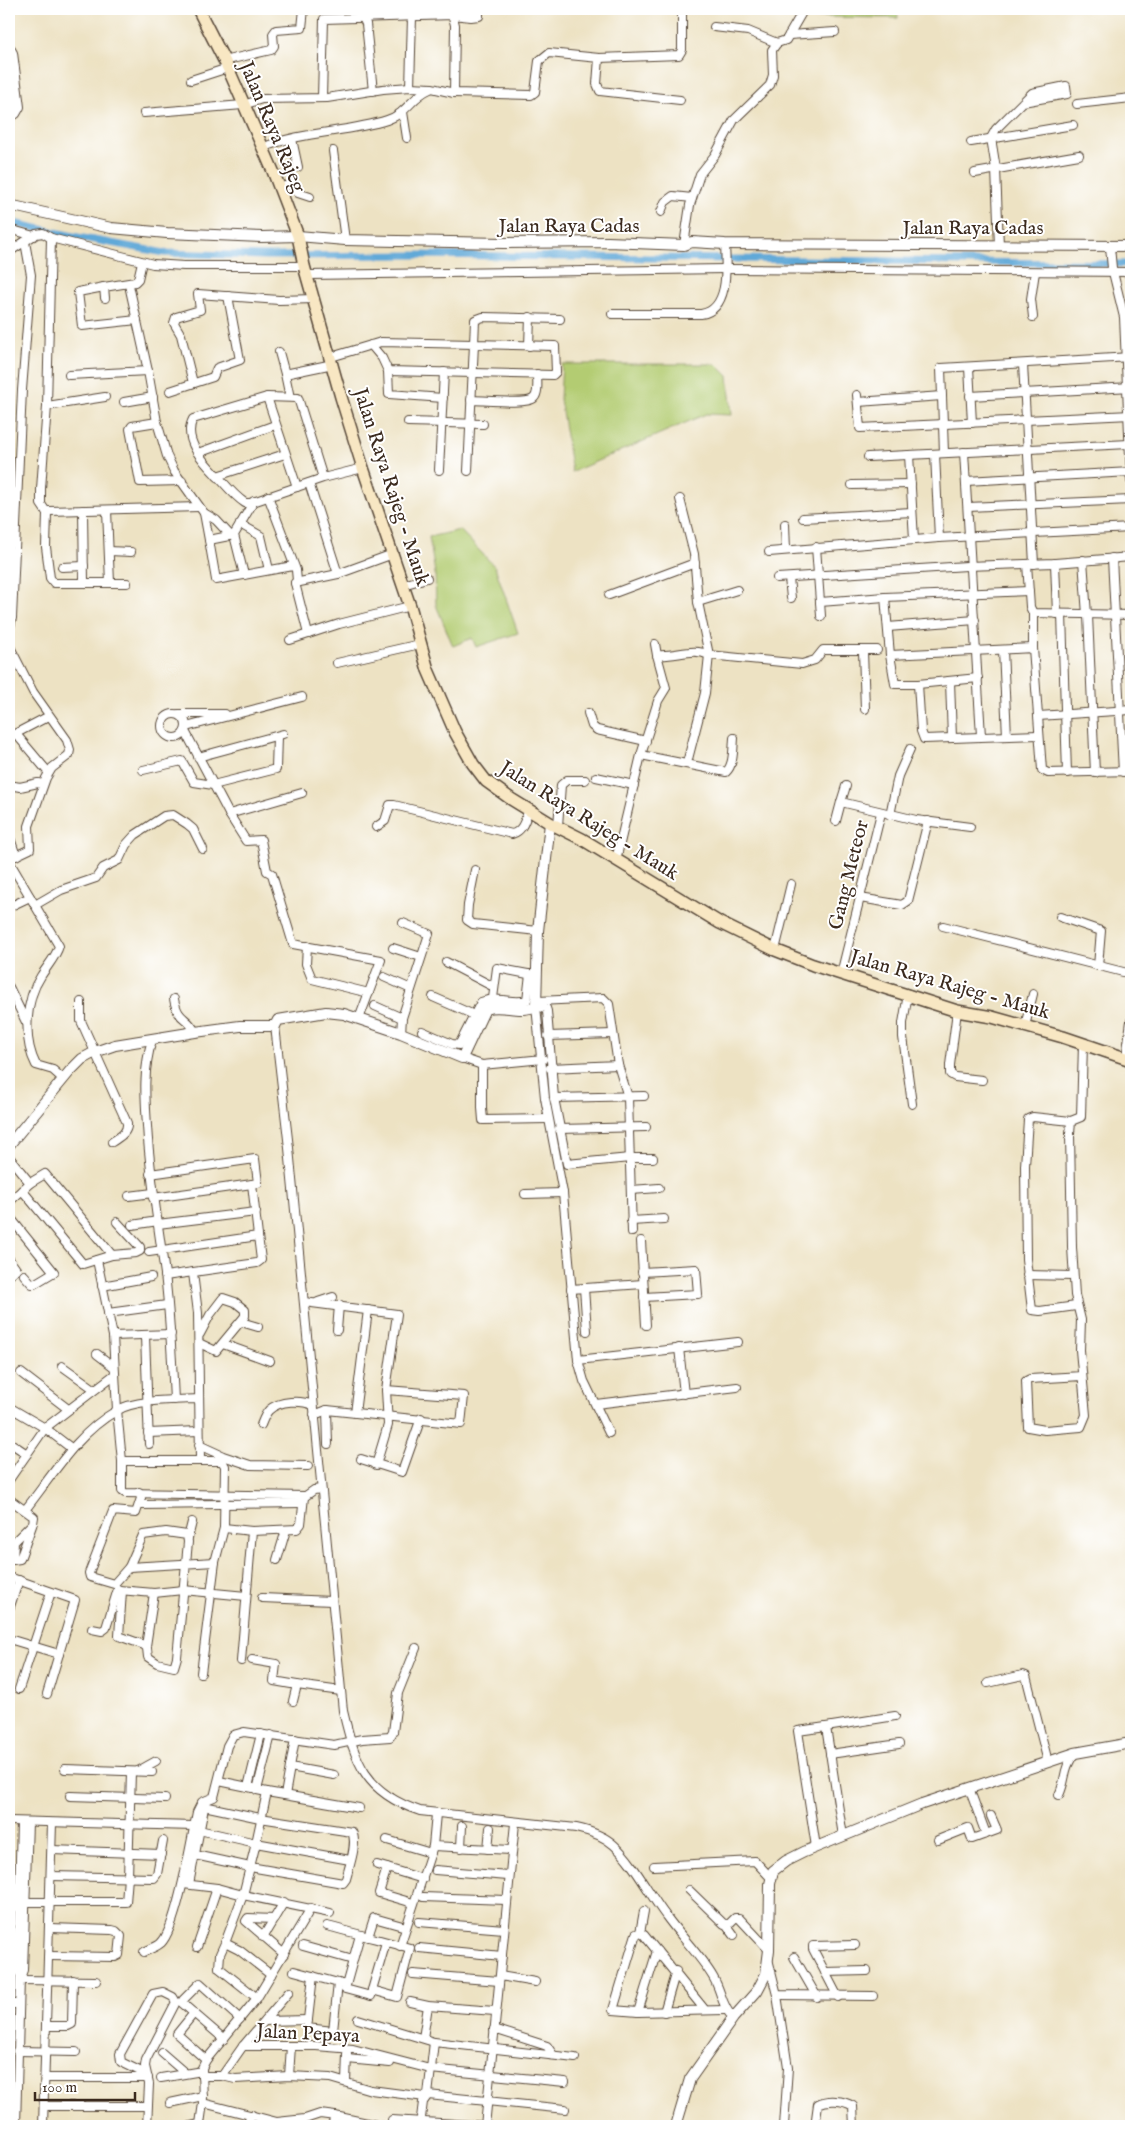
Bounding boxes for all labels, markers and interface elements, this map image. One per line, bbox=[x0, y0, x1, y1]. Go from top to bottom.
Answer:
street label: Jalan Raya Rajeg bbox=[232, 56, 311, 197]
street label: Jalan Raya Cadas bbox=[497, 214, 639, 239]
street label: Jalan Raya Cadas bbox=[901, 216, 1043, 241]
street label: Jalan Raya Rajeg - Mauk bbox=[347, 383, 435, 589]
street label: Jalan Raya Rajeg - Mauk bbox=[493, 755, 684, 887]
street label: Gang Meteor bbox=[823, 817, 875, 933]
street label: Jalan Raya Rajeg - Mauk bbox=[845, 944, 1053, 1026]
street label: Jalan Pepaya bbox=[254, 2019, 361, 2049]
scale bar bbox=[35, 2070, 135, 2102]
text: 100 m bbox=[42, 2078, 78, 2097]

